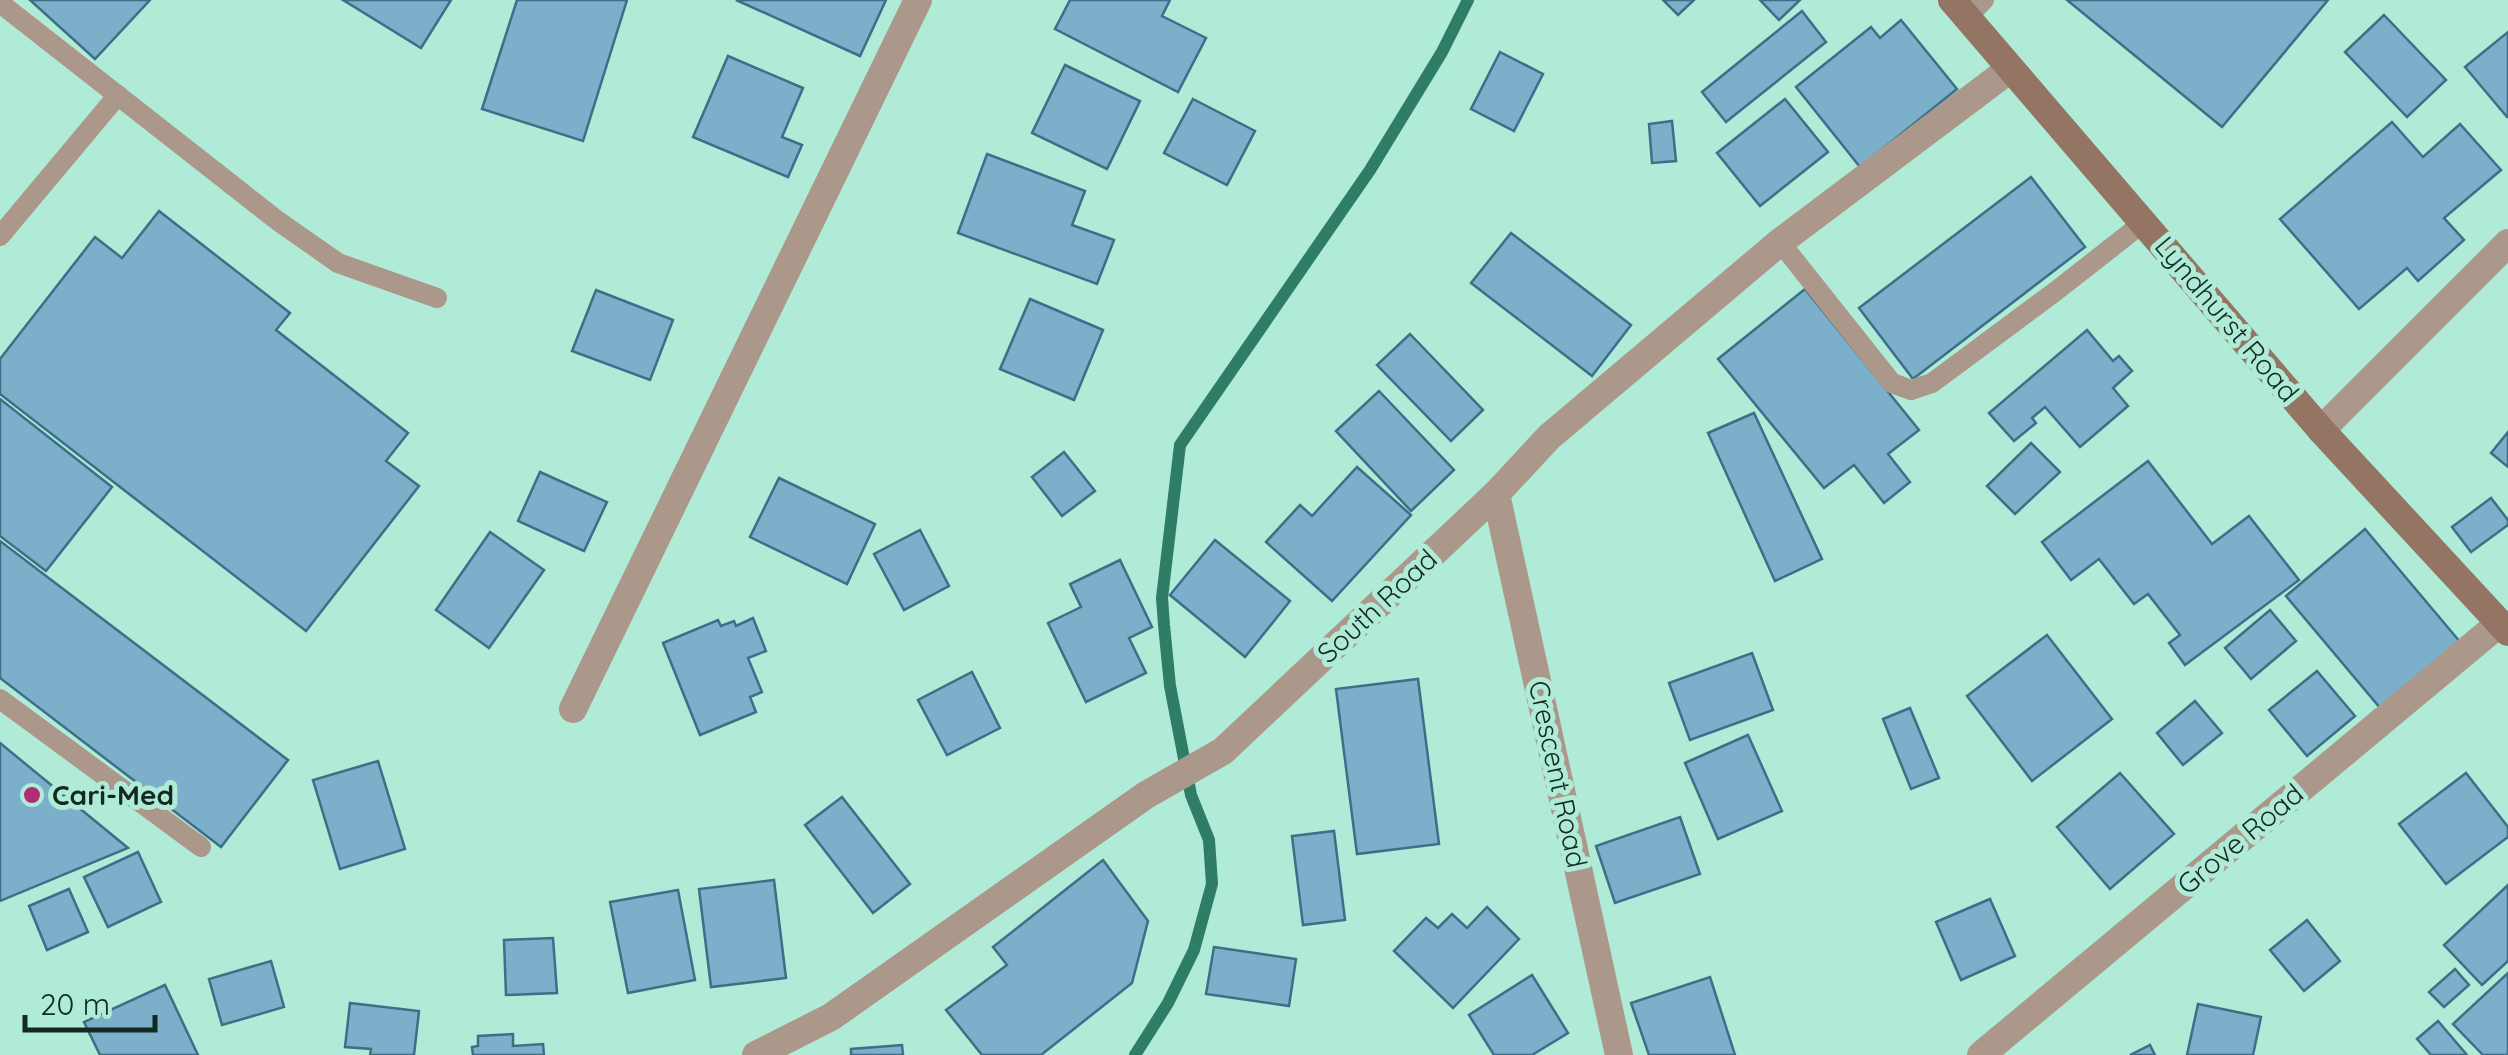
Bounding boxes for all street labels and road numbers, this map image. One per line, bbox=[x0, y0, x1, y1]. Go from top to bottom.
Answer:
street label: Lyndhurst Road bbox=[2148, 229, 2307, 409]
street label: South Road bbox=[1309, 541, 1444, 670]
street label: Crescent Road bbox=[1522, 677, 1595, 871]
street label: Grove Road bbox=[2169, 776, 2310, 902]

